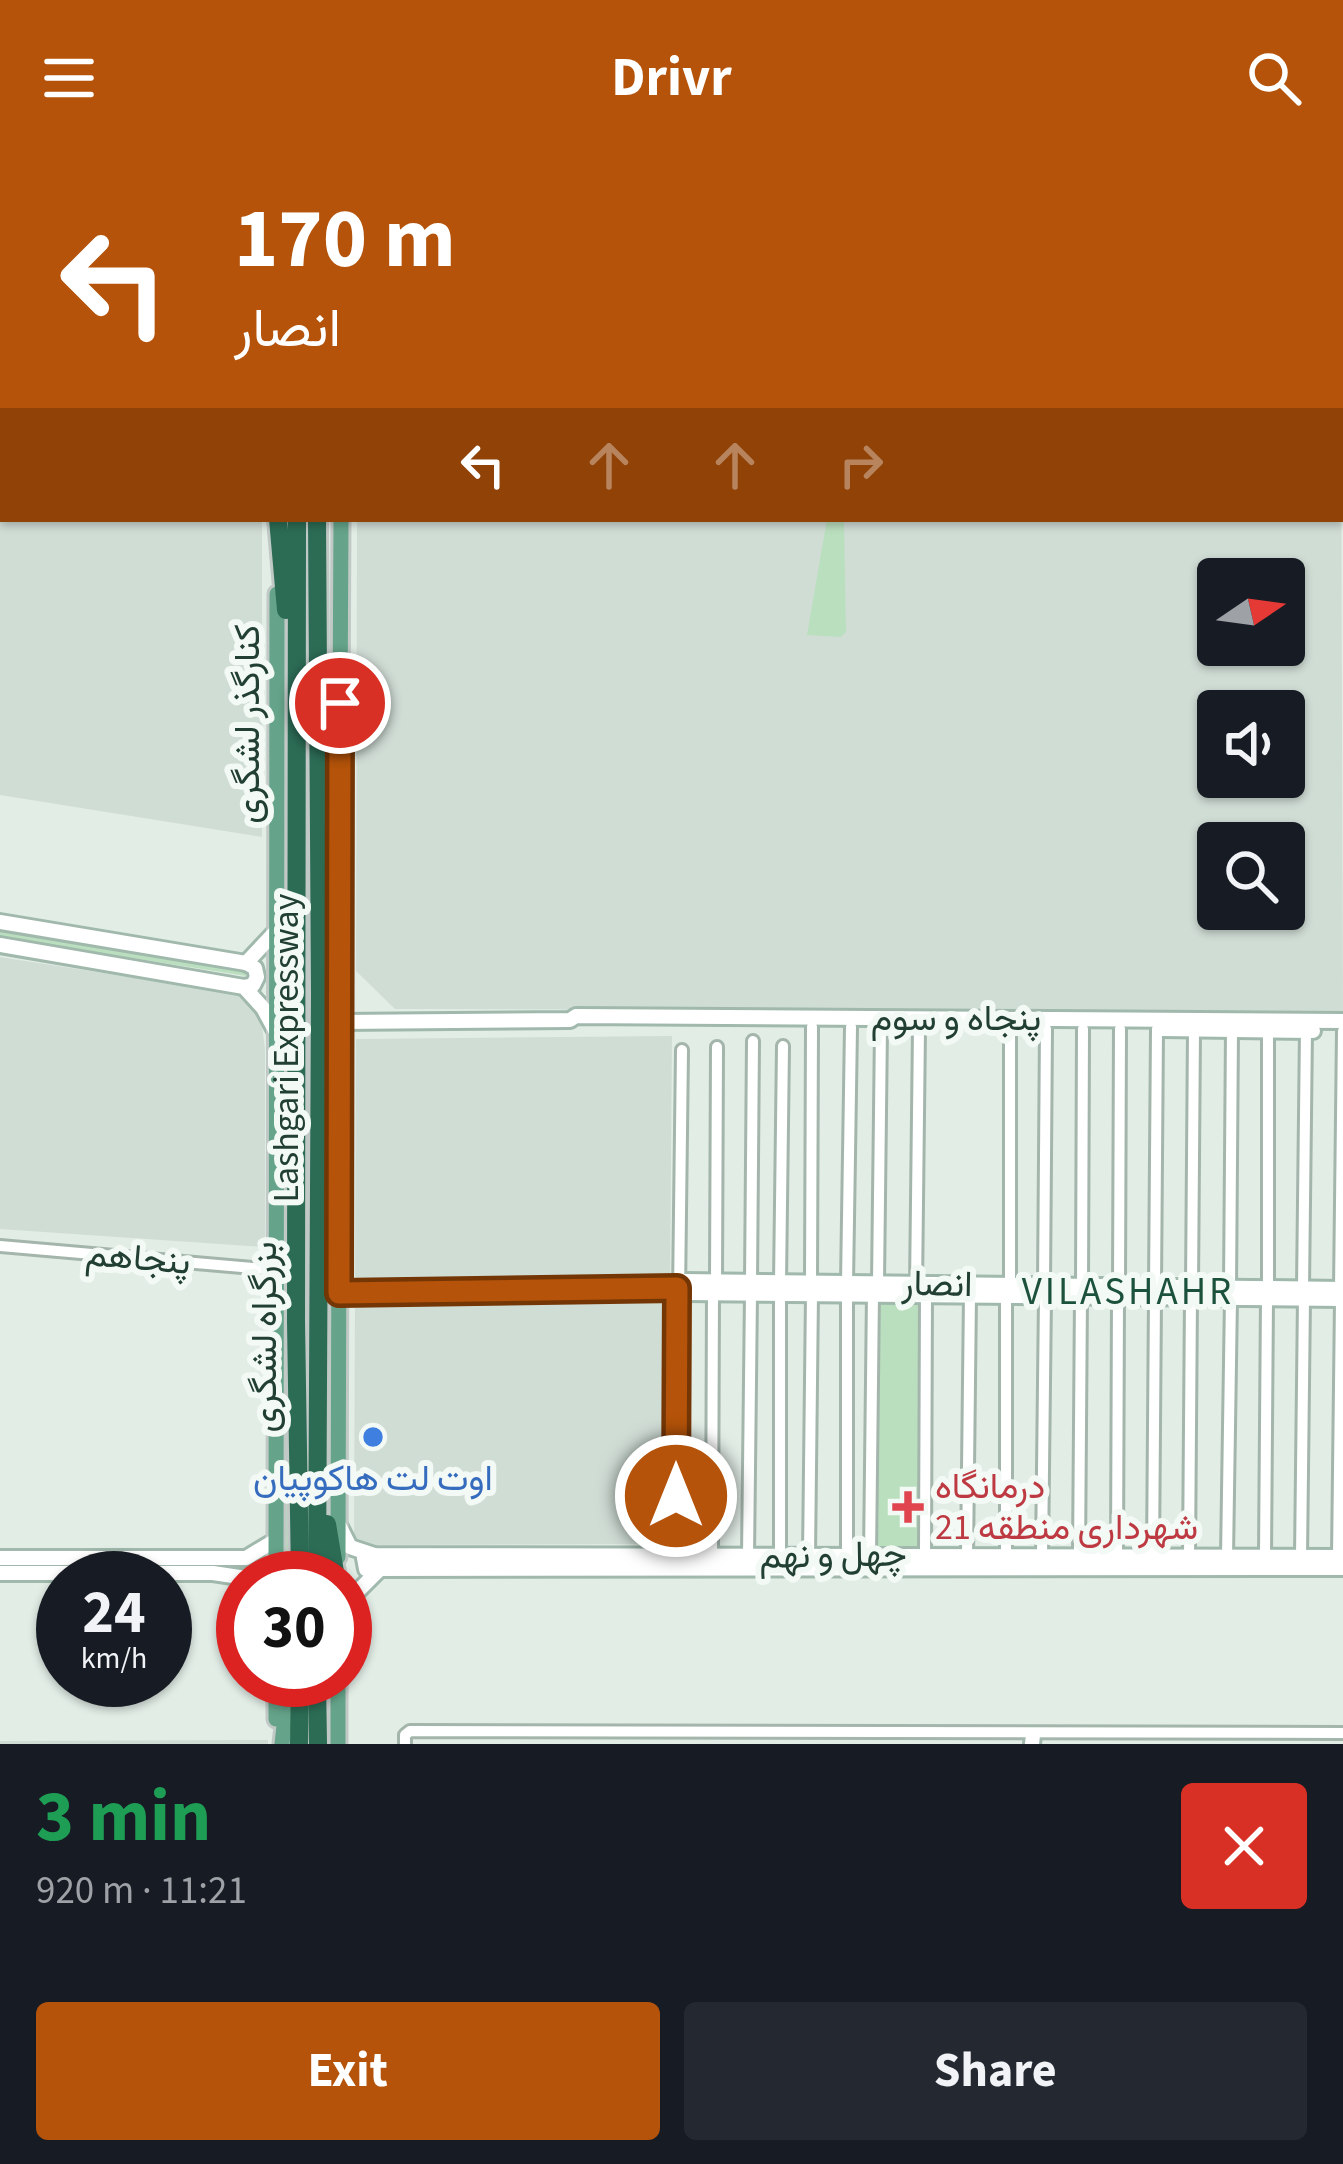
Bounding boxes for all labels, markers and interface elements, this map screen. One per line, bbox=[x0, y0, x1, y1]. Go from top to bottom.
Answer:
text: Drivr bbox=[611, 40, 732, 117]
icon: menu bbox=[36, 45, 102, 111]
icon: search bbox=[1241, 45, 1307, 111]
text: 170 m bbox=[234, 180, 456, 300]
icon: left bbox=[36, 204, 192, 360]
text: انصار bbox=[234, 291, 341, 368]
icon: left bbox=[450, 432, 516, 498]
icon: ahead bbox=[576, 432, 642, 498]
icon: ahead bbox=[702, 432, 768, 498]
icon: right bbox=[828, 432, 894, 498]
north arrow bbox=[1197, 558, 1305, 666]
map controls bbox=[1197, 558, 1305, 930]
street label: کنارگذر لشگری bbox=[222, 624, 273, 824]
pin bbox=[289, 652, 391, 754]
icon: arrive bbox=[307, 670, 373, 736]
button: sound bbox=[1197, 690, 1305, 798]
button: search bbox=[1197, 822, 1305, 930]
street label: Lashgari Expressway bbox=[261, 893, 312, 1203]
street label: پنجاه و سوم bbox=[871, 993, 1041, 1044]
street label: پنجاهم bbox=[83, 1228, 193, 1288]
street label: بزرگراه لشگری bbox=[239, 1241, 290, 1433]
street label: انصار bbox=[900, 1258, 973, 1310]
district label: VILASHAHR bbox=[1022, 1264, 1234, 1320]
marker: اوت لت هاکوپیان bbox=[360, 1424, 386, 1450]
position arrow bbox=[613, 1433, 739, 1559]
place label: اوت لت هاکوپیان bbox=[253, 1453, 493, 1504]
place label: درمانگاه شهرداری منطقه 21 bbox=[935, 1461, 1198, 1553]
marker: درمانگاه شهرداری منطقه 21 bbox=[892, 1491, 924, 1523]
street label: چهل و نهم bbox=[759, 1528, 907, 1582]
speed limit sign: 30 bbox=[216, 1551, 372, 1707]
text: 24 bbox=[82, 1571, 146, 1656]
text: km/h bbox=[81, 1637, 147, 1680]
text: 3 min bbox=[36, 1766, 211, 1869]
button: close bbox=[1181, 1783, 1307, 1909]
text: 920 m · 11:21 bbox=[36, 1863, 247, 1919]
button: Exit bbox=[36, 2002, 660, 2140]
button: Share bbox=[684, 2002, 1307, 2140]

